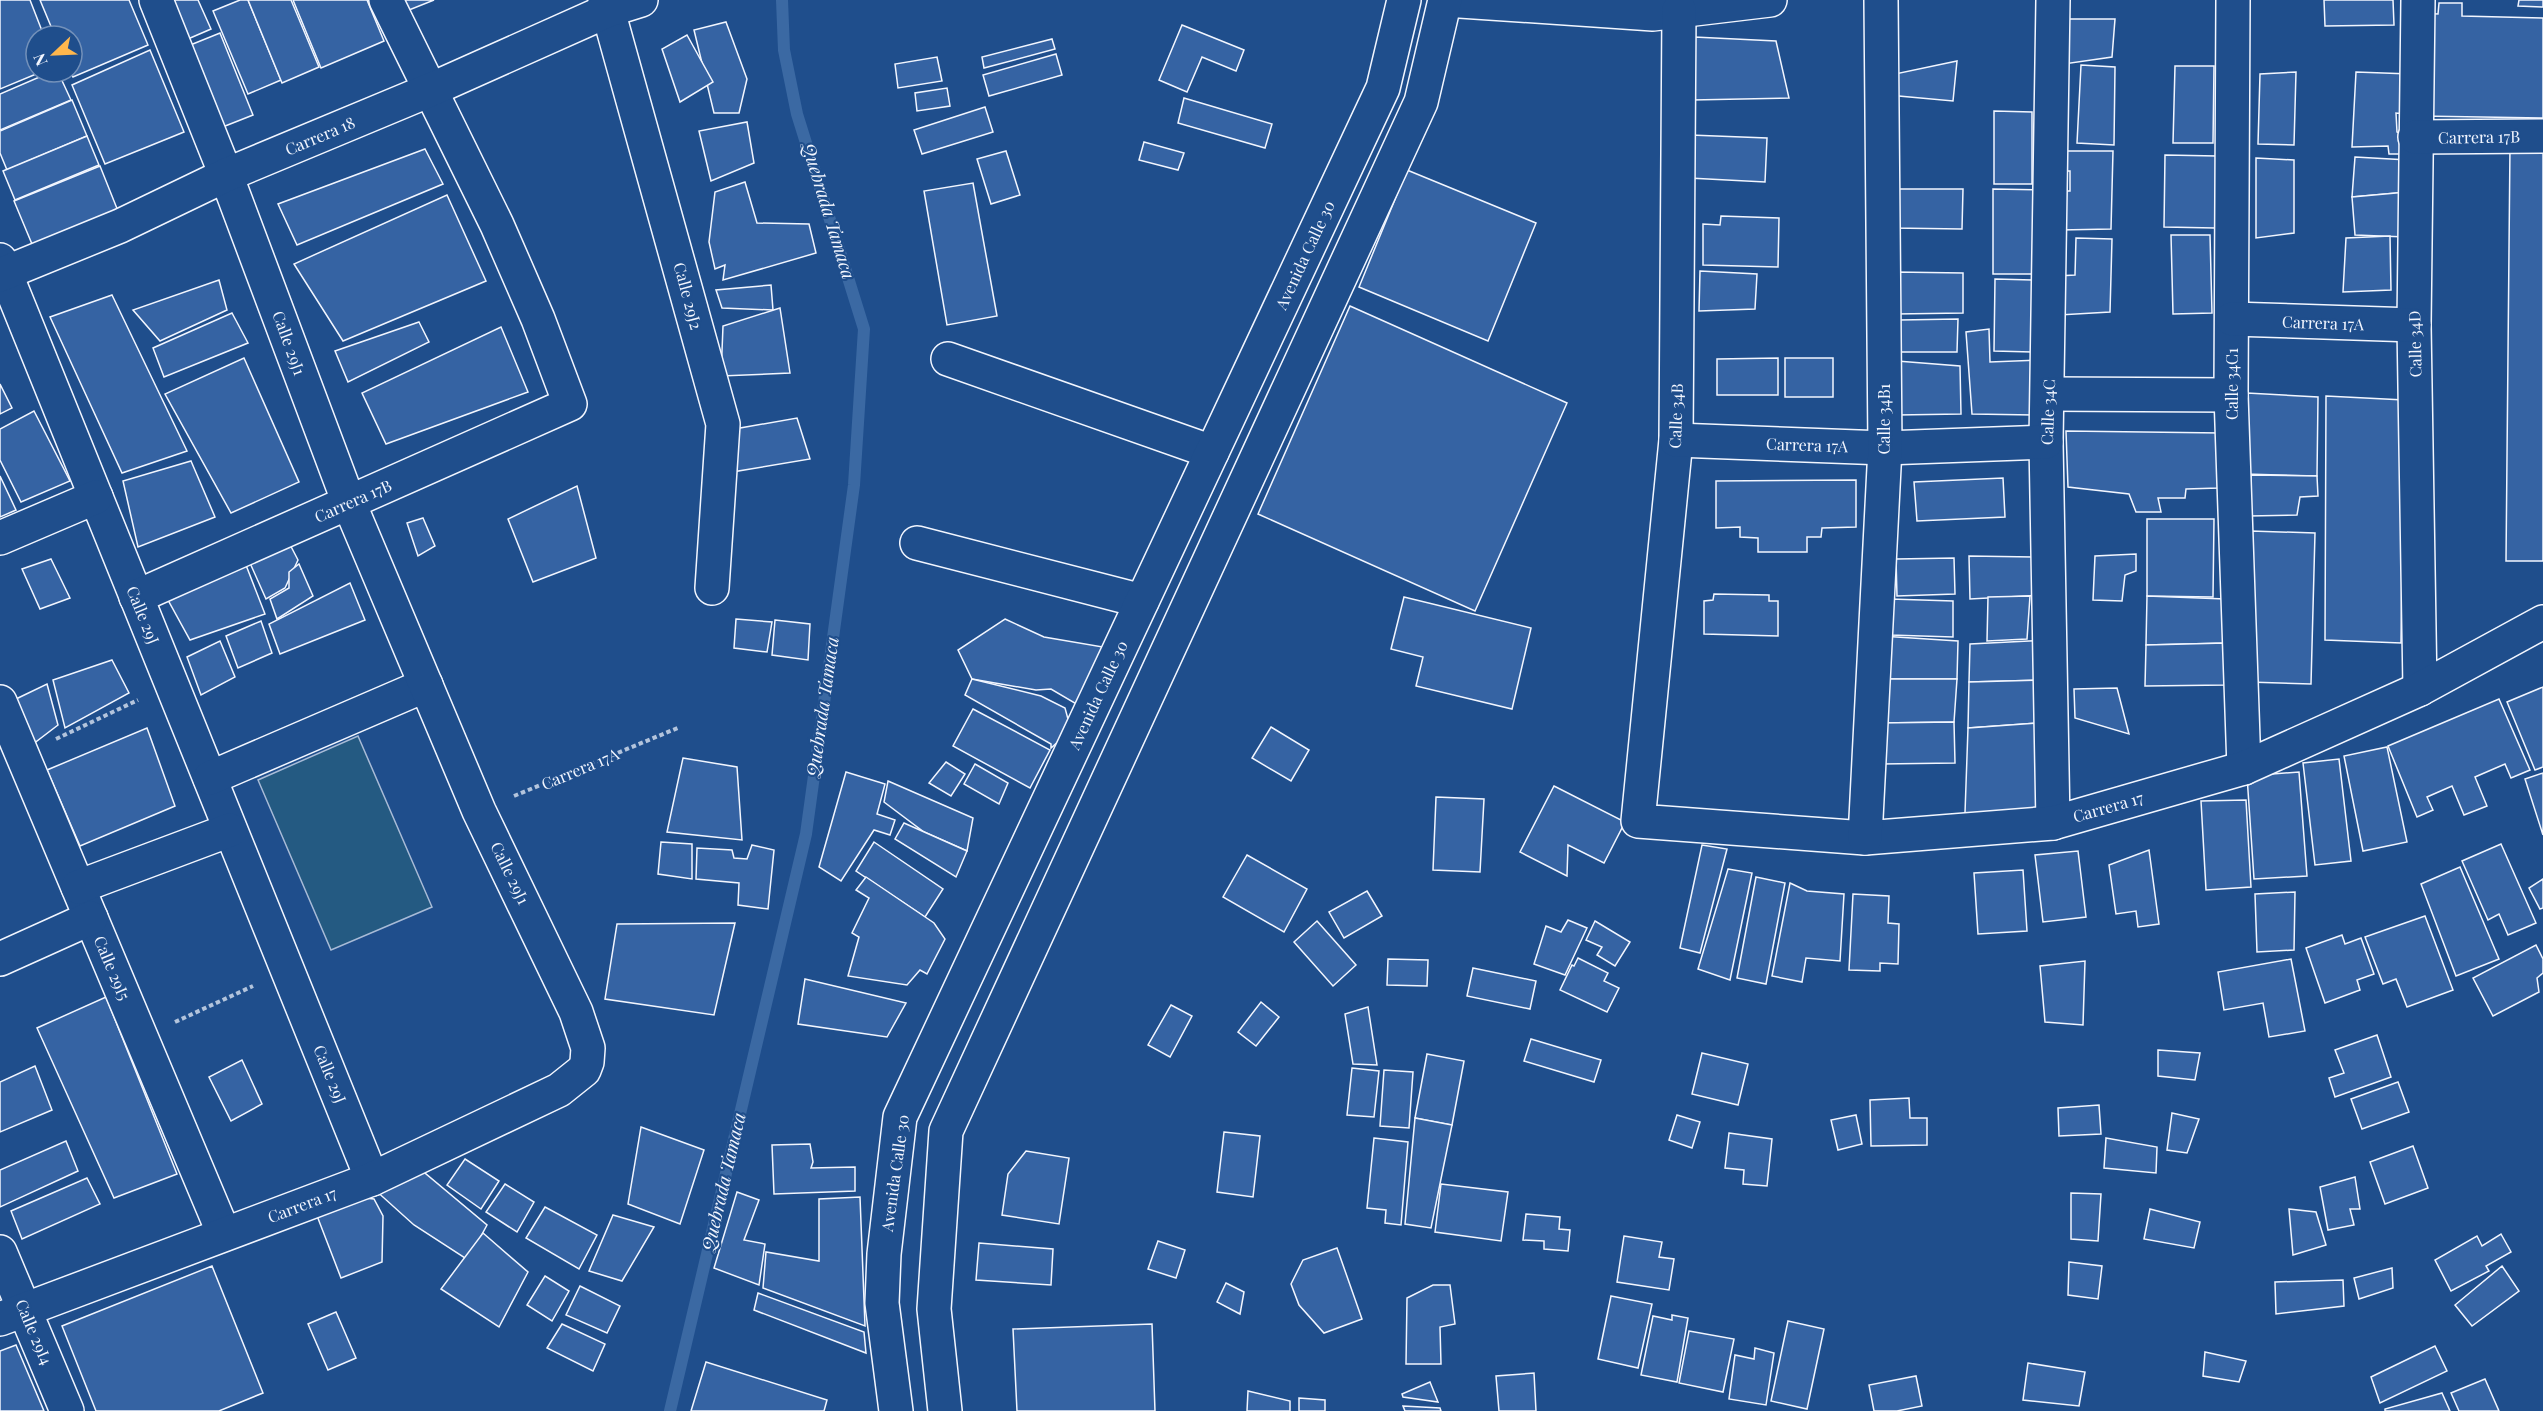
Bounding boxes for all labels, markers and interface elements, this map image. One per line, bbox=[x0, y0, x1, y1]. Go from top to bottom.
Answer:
north arrow bbox=[24, 24, 84, 84]
text: N bbox=[28, 50, 52, 69]
street label: Carrera 18 bbox=[282, 111, 358, 160]
street label: Carrera 17B bbox=[2438, 125, 2520, 148]
water label: Quebrada Tamaca bbox=[796, 138, 861, 282]
street label: Avenida Calle 30 bbox=[1270, 197, 1339, 314]
street label: Calle 29J2 bbox=[669, 260, 708, 332]
street label: Calle 29J1 bbox=[268, 308, 311, 378]
street label: Calle 34D bbox=[2403, 310, 2426, 378]
street label: Carrera 17A bbox=[2281, 311, 2365, 334]
street label: Calle 34C1 bbox=[2221, 348, 2242, 420]
street label: Calle 34C bbox=[2036, 379, 2059, 445]
street label: Calle 34B bbox=[1664, 383, 1687, 449]
street label: Calle 34B1 bbox=[1873, 383, 1894, 455]
street label: Carrera 17A bbox=[1765, 433, 1849, 456]
street label: Carrera 17B bbox=[311, 474, 395, 527]
street label: Calle 29J bbox=[122, 583, 165, 647]
water label: Quebrada Tamaca bbox=[800, 635, 844, 780]
street label: Avenida Calle 30 bbox=[1063, 637, 1132, 754]
street label: Carrera 17A bbox=[538, 742, 623, 794]
street label: Carrera 17 bbox=[2070, 786, 2146, 827]
street label: Calle 29J1 bbox=[486, 838, 535, 908]
street label: Calle 29I5 bbox=[90, 932, 135, 1003]
street label: Calle 29J bbox=[309, 1042, 352, 1106]
water label: Quebrada Tamaca bbox=[695, 1110, 751, 1255]
street label: Avenida Calle 30 bbox=[876, 1113, 913, 1234]
street label: Carrera 17 bbox=[264, 1182, 340, 1227]
street label: Calle 29I4 bbox=[11, 1296, 58, 1368]

